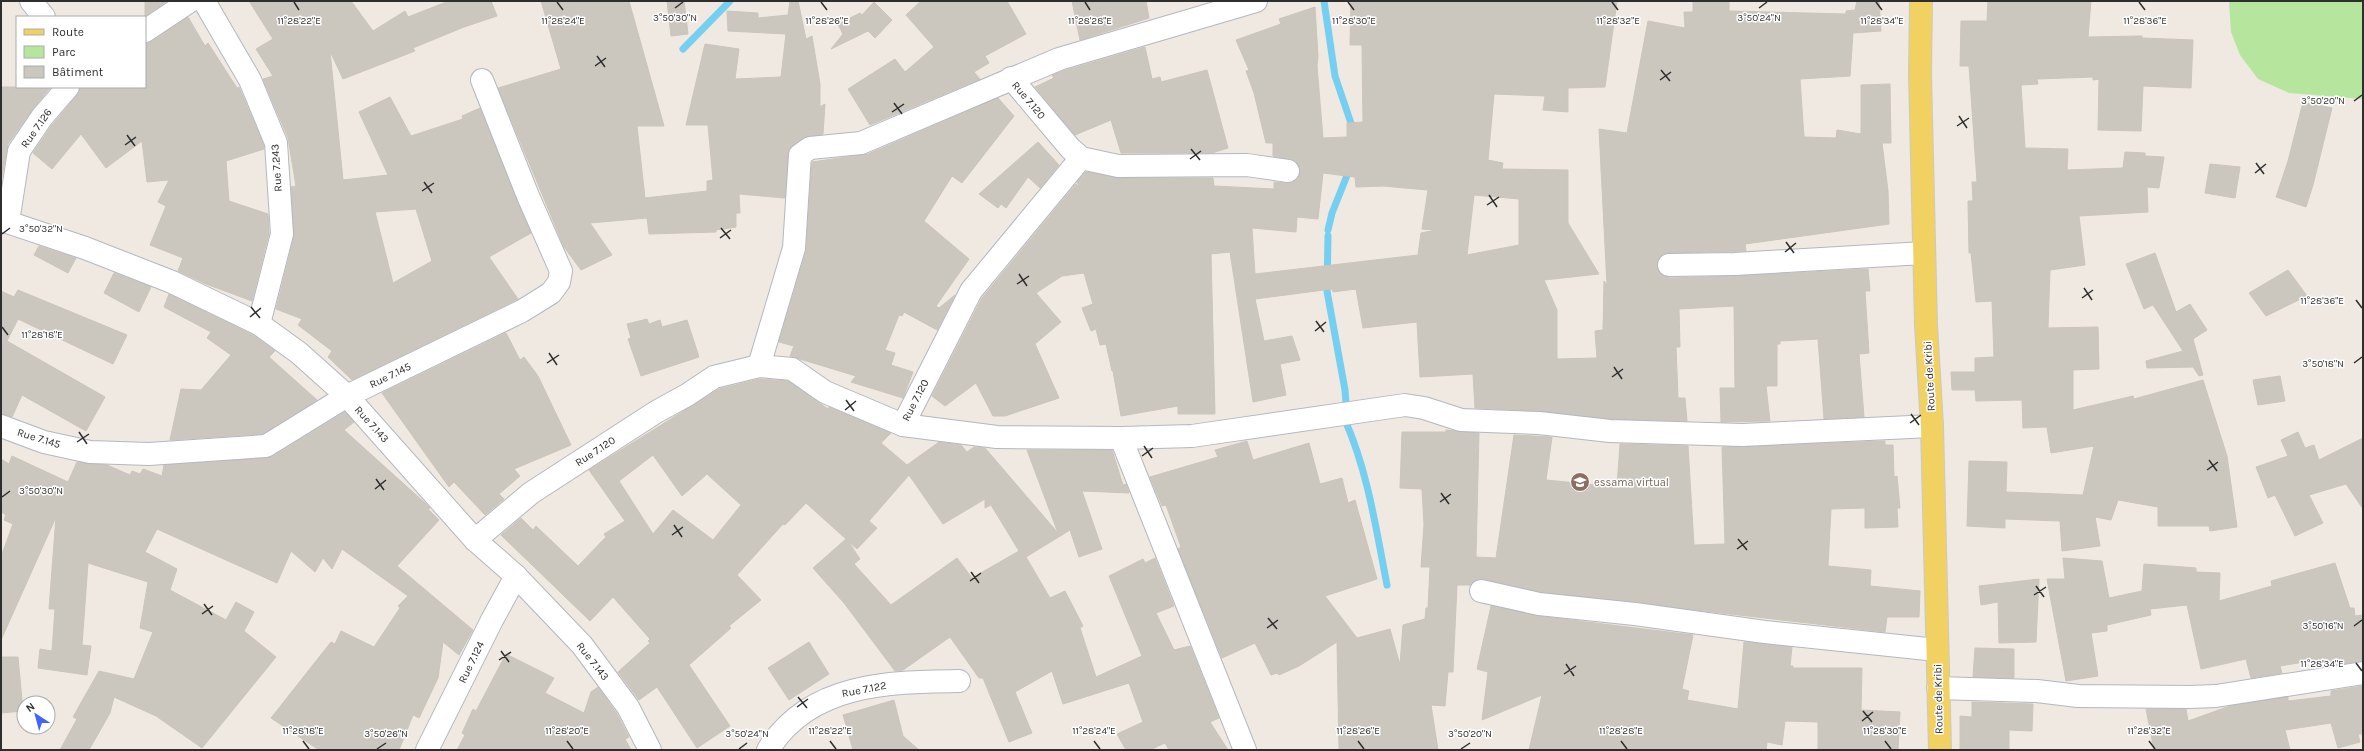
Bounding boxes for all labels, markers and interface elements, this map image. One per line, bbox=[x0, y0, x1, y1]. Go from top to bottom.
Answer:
text: 3°50'30"N bbox=[653, 12, 697, 24]
text: 3°50'24"N bbox=[1737, 12, 1781, 24]
text: 11°28'22"E bbox=[277, 15, 321, 27]
text: 11°28'24"E bbox=[541, 15, 585, 27]
text: 11°28'26"E bbox=[805, 15, 849, 27]
text: 11°28'28"E bbox=[1068, 15, 1112, 27]
text: 11°28'30"E bbox=[1332, 15, 1376, 27]
text: 11°28'32"E bbox=[1596, 15, 1640, 27]
text: 11°28'34"E bbox=[1860, 15, 1904, 27]
text: 11°28'36"E bbox=[2123, 15, 2167, 27]
legend bbox=[16, 16, 146, 88]
text: Route bbox=[52, 25, 84, 39]
text: Parc bbox=[52, 45, 76, 59]
text: Bâtiment bbox=[52, 65, 104, 79]
street label: Rue 7.120 bbox=[1009, 79, 1048, 122]
text: 3°50'20"N bbox=[2301, 95, 2345, 107]
street label: Rue 7.126 bbox=[18, 106, 55, 150]
street label: Rue 7.243 bbox=[268, 144, 285, 192]
text: 3°50'32"N bbox=[19, 223, 63, 235]
text: 11°28'36"E bbox=[2300, 295, 2344, 307]
text: 11°28'18"E bbox=[21, 329, 63, 341]
street label: Route de Kribi bbox=[1921, 341, 1938, 411]
text: 3°50'18"N bbox=[2302, 358, 2344, 370]
street label: Rue 7.145 bbox=[367, 360, 413, 391]
street label: Rue 7.120 bbox=[899, 377, 932, 423]
street label: Rue 7.143 bbox=[352, 403, 392, 445]
street label: Rue 7.145 bbox=[16, 426, 62, 451]
street label: Rue 7.120 bbox=[573, 434, 618, 469]
school or university icon: essama virtual bbox=[1569, 471, 1591, 493]
place label: essama virtual bbox=[1594, 476, 1669, 489]
text: 3°50'30"N bbox=[19, 485, 63, 497]
text: 3°50'16"N bbox=[2302, 620, 2344, 632]
street label: Rue 7.124 bbox=[456, 639, 487, 685]
street label: Rue 7.143 bbox=[574, 640, 612, 683]
text: 11°28'34"E bbox=[2300, 658, 2344, 670]
street label: Route de Kribi bbox=[1931, 664, 1946, 734]
street label: Rue 7.122 bbox=[841, 679, 888, 700]
north arrow bbox=[16, 695, 56, 735]
text: N bbox=[23, 700, 37, 715]
text: 11°28'18"E bbox=[282, 725, 324, 737]
text: 11°28'20"E bbox=[545, 725, 589, 737]
text: 11°28'22"E bbox=[808, 725, 852, 737]
text: 11°28'24"E bbox=[1072, 725, 1116, 737]
text: 11°28'26"E bbox=[1336, 725, 1380, 737]
text: 11°28'28"E bbox=[1599, 725, 1643, 737]
text: 11°28'30"E bbox=[1863, 725, 1907, 737]
text: 11°28'32"E bbox=[2127, 725, 2171, 737]
text: 3°50'26"N bbox=[364, 728, 408, 740]
text: 3°50'24"N bbox=[725, 728, 769, 740]
text: 3°50'20"N bbox=[1448, 728, 1492, 740]

